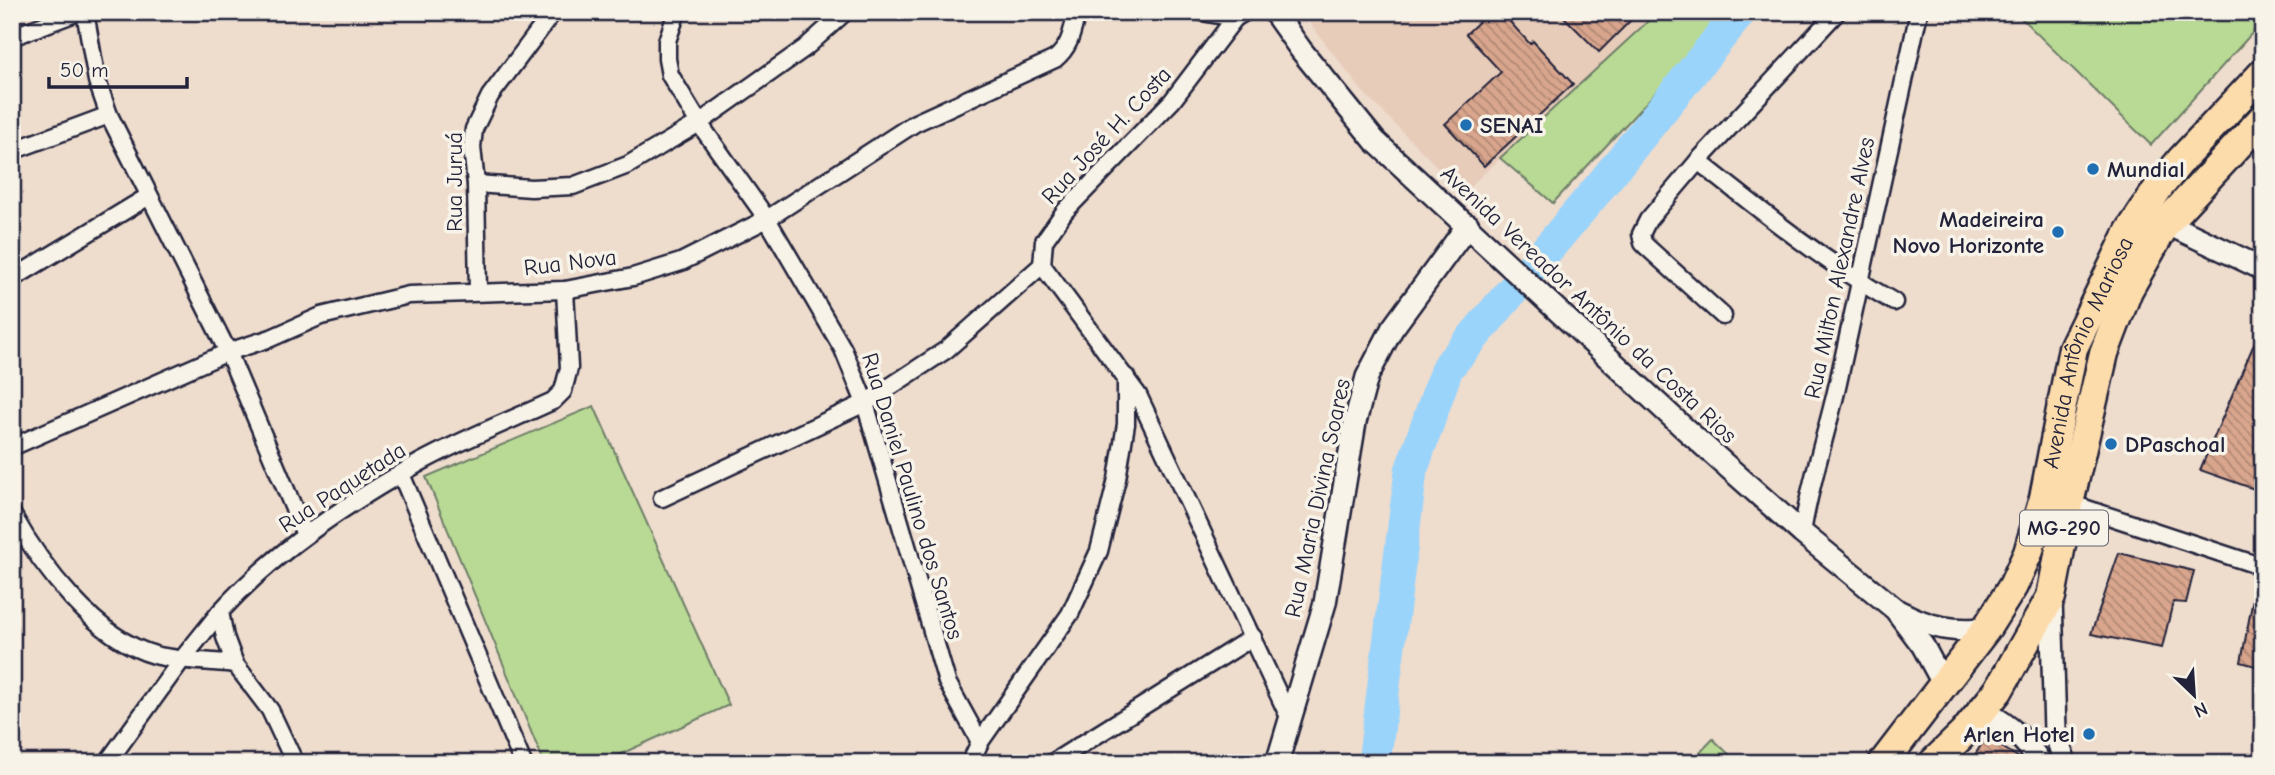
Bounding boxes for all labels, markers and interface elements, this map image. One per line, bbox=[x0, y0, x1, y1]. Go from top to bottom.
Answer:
scale bar bbox=[49, 46, 187, 90]
text: 50 m bbox=[60, 58, 109, 82]
street label: Rua José H. Costa bbox=[1036, 61, 1177, 209]
place label: SENAI bbox=[1480, 112, 1543, 139]
marker: SENAI bbox=[1458, 117, 1474, 133]
street label: Rua Juruá bbox=[441, 132, 468, 232]
street label: Rua Milton Alexandre Alves bbox=[1799, 135, 1880, 401]
place label: Mundial bbox=[2107, 156, 2185, 183]
street label: Avenida Vereador Antônio da Costa Rios bbox=[1435, 160, 1742, 449]
marker: Mundial bbox=[2085, 161, 2101, 177]
place label: Madeireira Novo Horizonte bbox=[1892, 206, 2044, 259]
marker: Madeireira Novo Horizonte bbox=[2050, 224, 2066, 240]
street label: Avenida Antônio Mariosa bbox=[2037, 232, 2139, 471]
street label: Rua Nova bbox=[522, 243, 618, 282]
street label: Rua Daniel Paulino dos Santos bbox=[856, 350, 969, 643]
street label: Rua Maria Divina Soares bbox=[1279, 376, 1356, 620]
place label: DPaschoal bbox=[2125, 431, 2225, 458]
street label: Rua Paquetada bbox=[274, 436, 411, 538]
marker: DPaschoal bbox=[2103, 436, 2119, 452]
road number: MG-290 bbox=[2020, 510, 2108, 546]
north arrow bbox=[2160, 660, 2230, 730]
text: N bbox=[2190, 697, 2211, 722]
place label: Arlen Hotel bbox=[1964, 721, 2075, 748]
marker: Arlen Hotel bbox=[2081, 726, 2097, 742]

